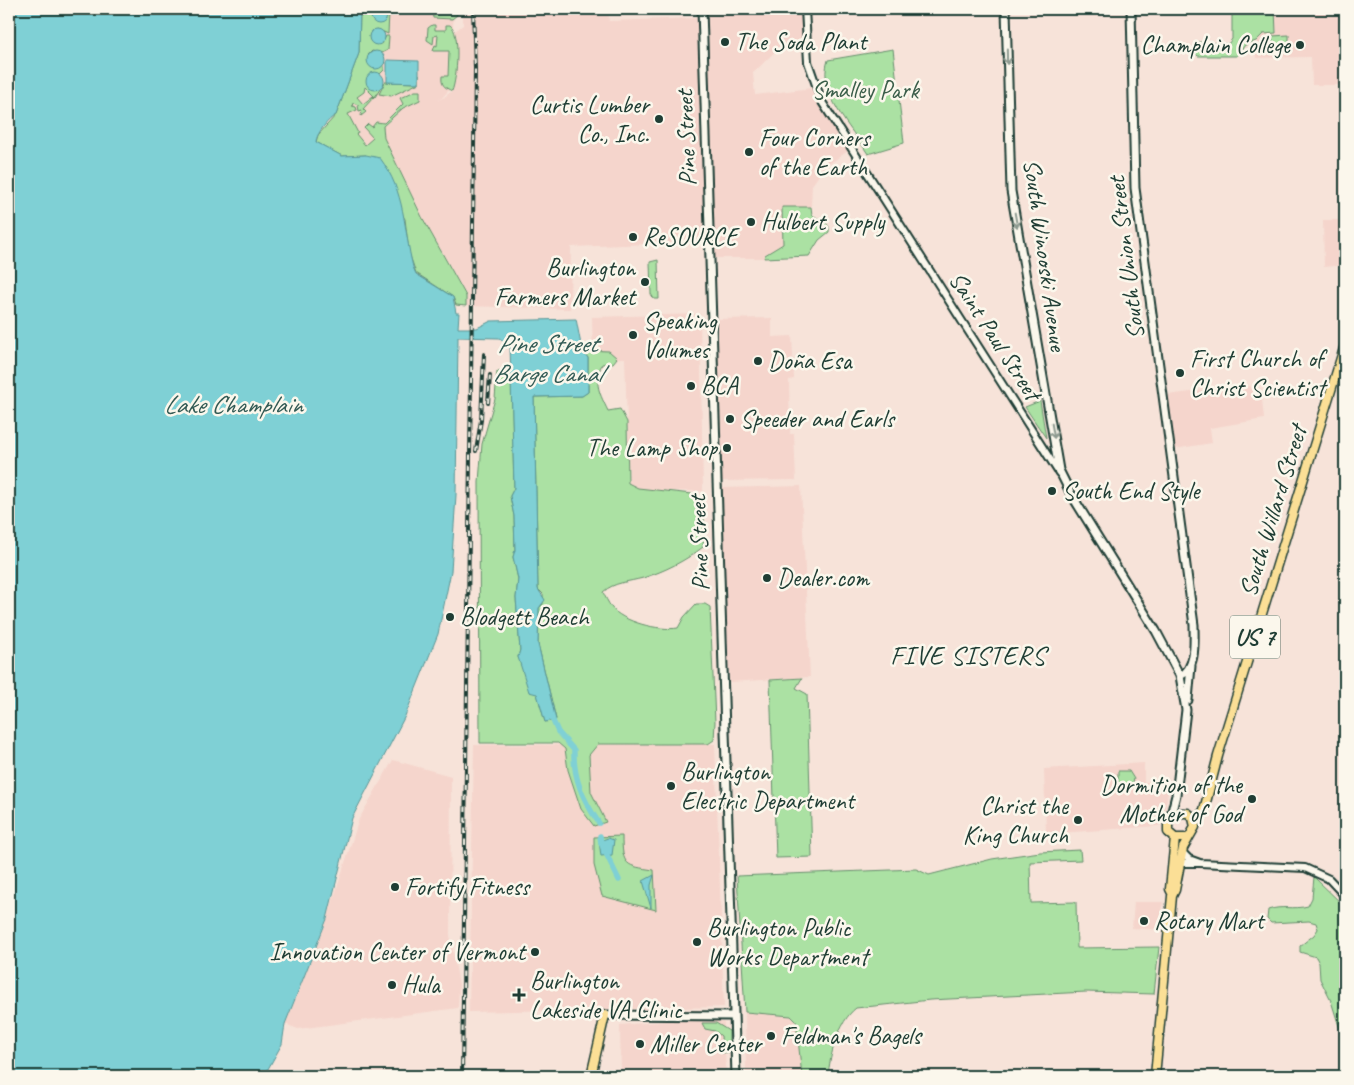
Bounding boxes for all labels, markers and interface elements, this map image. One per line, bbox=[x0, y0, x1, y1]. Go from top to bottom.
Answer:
place label: The Soda Plant bbox=[735, 26, 869, 58]
place label: Champlain College bbox=[1140, 29, 1292, 61]
marker: The Soda Plant bbox=[719, 36, 731, 48]
marker: Champlain College bbox=[1294, 39, 1306, 51]
one-way arrow bbox=[1003, 49, 1012, 65]
park label: Smalley Park bbox=[811, 74, 920, 106]
street label: Pine Street bbox=[668, 87, 704, 186]
place label: Curtis Lumber Co., Inc. bbox=[530, 89, 651, 150]
marker: Curtis Lumber Co., Inc. bbox=[653, 113, 665, 125]
place label: Four Corners of the Earth bbox=[759, 122, 872, 183]
marker: Four Corners of the Earth bbox=[743, 146, 755, 158]
street label: South Winooski Avenue bbox=[1016, 157, 1075, 355]
street label: South Union Street bbox=[1100, 172, 1152, 341]
place label: Hulbert Supply bbox=[761, 206, 886, 238]
one-way arrow bbox=[1011, 211, 1021, 227]
marker: Hulbert Supply bbox=[745, 216, 757, 228]
place label: ReSOURCE bbox=[643, 221, 740, 253]
marker: ReSOURCE bbox=[627, 231, 639, 243]
place label: Burlington Farmers Market bbox=[495, 252, 638, 313]
street label: Saint Paul Street bbox=[942, 266, 1050, 409]
marker: Burlington Farmers Market bbox=[639, 276, 651, 288]
place label: Speaking Volumes bbox=[643, 305, 718, 366]
water label: Pine Street Barge Canal bbox=[493, 327, 610, 390]
marker: Speaking Volumes bbox=[627, 329, 639, 341]
place label: First Church of Christ Scientist bbox=[1190, 343, 1329, 404]
place label: Doña Esa bbox=[768, 345, 854, 377]
marker: Doña Esa bbox=[752, 355, 764, 367]
marker: First Church of Christ Scientist bbox=[1174, 367, 1186, 379]
place label: BCA bbox=[701, 370, 739, 402]
marker: BCA bbox=[685, 380, 697, 392]
water label: Lake Champlain bbox=[164, 388, 304, 421]
place label: Speeder and Earls bbox=[740, 403, 896, 435]
marker: Speeder and Earls bbox=[724, 413, 736, 425]
street label: South Willard Street bbox=[1232, 418, 1315, 600]
one-way arrow bbox=[1048, 423, 1058, 439]
place label: The Lamp Shop bbox=[586, 432, 719, 464]
marker: The Lamp Shop bbox=[721, 442, 733, 454]
place label: South End Style bbox=[1062, 475, 1201, 507]
marker: South End Style bbox=[1046, 485, 1058, 497]
street label: Pine Street bbox=[681, 492, 717, 591]
place label: Dealer.com bbox=[777, 562, 871, 594]
marker: Dealer.com bbox=[761, 572, 773, 584]
place label: Blodgett Beach bbox=[460, 601, 590, 633]
marker: Blodgett Beach bbox=[444, 611, 456, 623]
road number: US 7 bbox=[1230, 616, 1280, 659]
district label: FIVE SISTERS bbox=[890, 639, 1050, 672]
place label: Burlington Electric Department bbox=[681, 756, 857, 817]
place label: Dormition of the Mother of God bbox=[1100, 769, 1246, 830]
marker: Burlington Electric Department bbox=[665, 780, 677, 792]
place label: Christ the King Church bbox=[963, 790, 1070, 851]
marker: Dormition of the Mother of God bbox=[1246, 793, 1258, 805]
marker: Christ the King Church bbox=[1072, 814, 1084, 826]
place label: Fortify Fitness bbox=[405, 871, 532, 903]
marker: Fortify Fitness bbox=[389, 881, 401, 893]
place label: Rotary Mart bbox=[1154, 905, 1266, 937]
place label: Burlington Public Works Department bbox=[707, 912, 871, 973]
marker: Rotary Mart bbox=[1138, 915, 1150, 927]
place label: Innovation Center of Vermont bbox=[269, 936, 528, 968]
marker: Burlington Public Works Department bbox=[691, 936, 703, 948]
marker: Innovation Center of Vermont bbox=[529, 946, 541, 958]
place label: Burlington Lakeside VA Clinic bbox=[530, 965, 682, 1026]
place label: Hula bbox=[402, 969, 442, 1001]
marker: Hula bbox=[386, 979, 398, 991]
marker: Burlington Lakeside VA Clinic bbox=[512, 988, 526, 1002]
place label: Feldman's Bagels bbox=[781, 1020, 923, 1052]
place label: Miller Center bbox=[650, 1028, 763, 1060]
marker: Feldman's Bagels bbox=[765, 1030, 777, 1042]
marker: Miller Center bbox=[634, 1038, 646, 1050]

